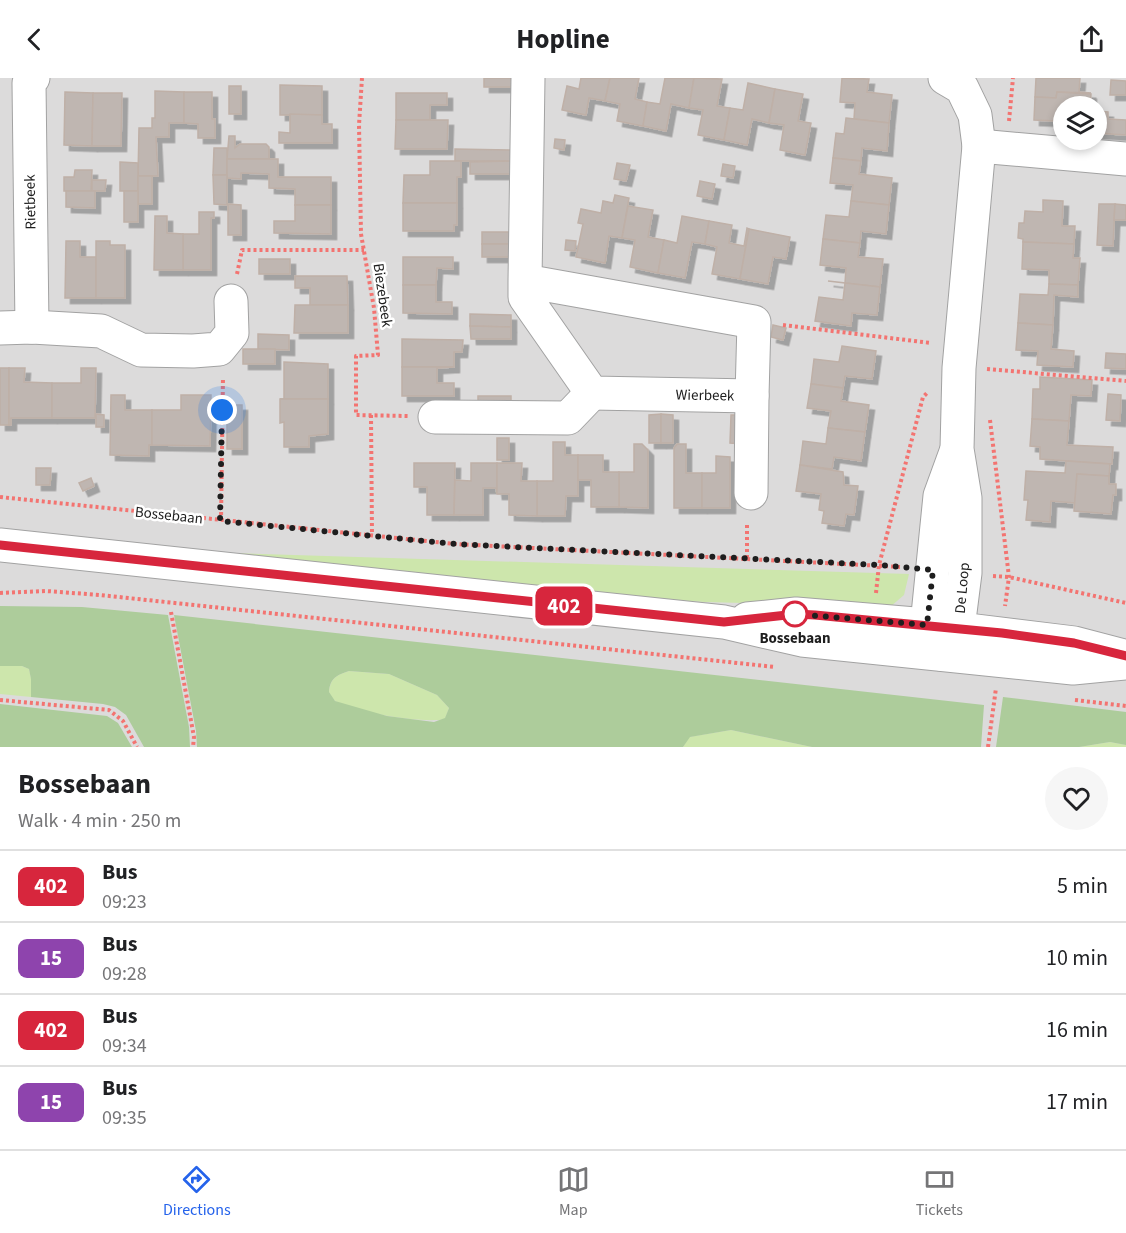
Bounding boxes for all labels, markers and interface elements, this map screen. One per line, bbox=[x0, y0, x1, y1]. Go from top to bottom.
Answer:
text: Hopline bbox=[516, 20, 610, 59]
icon: back bbox=[18, 23, 51, 56]
icon: share bbox=[1075, 23, 1108, 56]
map controls bbox=[1053, 96, 1107, 150]
button: layers bbox=[1053, 96, 1107, 150]
street label: Rietbeek bbox=[20, 174, 41, 230]
street label: Biezebeek bbox=[368, 262, 397, 329]
street label: Wierbeek bbox=[675, 384, 735, 407]
your location bbox=[207, 395, 237, 425]
street label: Bossebaan bbox=[134, 501, 204, 530]
street label: De Loop bbox=[950, 562, 975, 615]
line badge: 402 bbox=[530, 586, 598, 626]
text: 402 bbox=[547, 591, 581, 621]
marker: Bossebaan bbox=[782, 601, 808, 627]
place label: Bossebaan bbox=[759, 628, 831, 649]
text: Bossebaan bbox=[18, 764, 151, 804]
button: heart bbox=[1045, 767, 1108, 830]
text: Walk · 4 min · 250 m bbox=[18, 807, 181, 835]
text: Bus bbox=[102, 856, 138, 888]
text: 5 min bbox=[1057, 870, 1108, 902]
text: 402 bbox=[34, 871, 68, 901]
text: 09:23 bbox=[102, 888, 147, 916]
text: Bus bbox=[102, 928, 138, 960]
text: 10 min bbox=[1046, 942, 1108, 974]
text: 15 bbox=[40, 943, 62, 973]
text: 09:28 bbox=[102, 960, 147, 988]
text: Bus bbox=[102, 1000, 138, 1032]
text: 16 min bbox=[1046, 1014, 1108, 1046]
text: 402 bbox=[34, 1015, 68, 1045]
text: 09:34 bbox=[102, 1032, 147, 1060]
text: Bus bbox=[102, 1072, 138, 1104]
text: 17 min bbox=[1046, 1086, 1108, 1118]
text: 15 bbox=[40, 1087, 62, 1117]
text: 09:35 bbox=[102, 1104, 147, 1132]
tab: Directions bbox=[163, 1163, 231, 1221]
tab: Map bbox=[557, 1163, 590, 1221]
tab: Tickets bbox=[916, 1163, 963, 1221]

